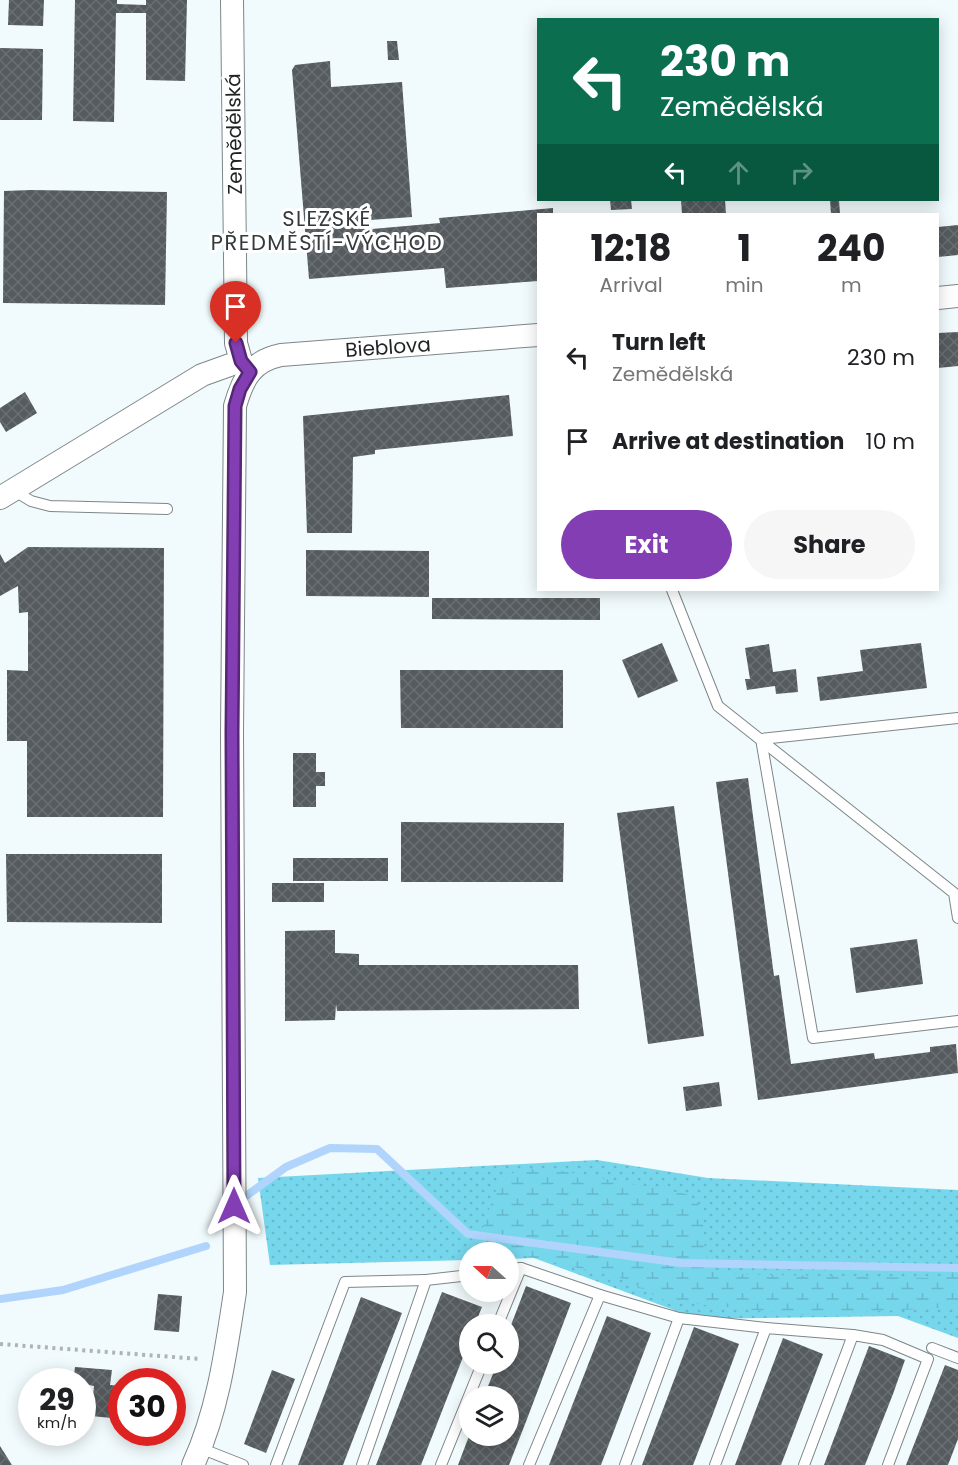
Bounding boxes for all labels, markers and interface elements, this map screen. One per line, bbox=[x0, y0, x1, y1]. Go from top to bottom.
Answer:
text: 230 m bbox=[660, 32, 790, 91]
icon: left bbox=[561, 42, 639, 120]
street label: Zemědělská bbox=[219, 73, 249, 195]
text: Zemědělská bbox=[660, 88, 824, 125]
icon: left bbox=[659, 156, 692, 189]
icon: ahead bbox=[722, 156, 755, 189]
icon: right bbox=[785, 156, 818, 189]
district label: SLEZSKÉ PŘEDMĚSTÍ-VÝCHOD bbox=[211, 204, 443, 257]
text: 12:18 bbox=[591, 223, 672, 274]
text: 1 bbox=[738, 223, 751, 274]
text: 240 bbox=[817, 223, 885, 274]
text: Arrival bbox=[600, 271, 663, 299]
text: min bbox=[725, 271, 764, 299]
text: m bbox=[841, 271, 862, 299]
pin bbox=[210, 281, 261, 343]
icon: arrive bbox=[219, 290, 252, 323]
text: Turn left bbox=[612, 327, 706, 358]
street label: Bieblova bbox=[344, 330, 432, 364]
icon: left bbox=[561, 341, 594, 374]
text: 230 m bbox=[847, 342, 915, 373]
text: Zemědělská bbox=[612, 360, 733, 388]
icon: arrive bbox=[561, 425, 594, 458]
text: Arrive at destination bbox=[612, 426, 844, 457]
text: 10 m bbox=[866, 426, 915, 457]
button: Exit bbox=[561, 510, 732, 579]
button: Share bbox=[744, 510, 915, 579]
position arrow bbox=[202, 1174, 266, 1238]
north arrow bbox=[459, 1242, 519, 1302]
map controls bbox=[459, 1242, 519, 1446]
button: search bbox=[459, 1314, 519, 1374]
speed limit sign: 30 bbox=[108, 1368, 186, 1446]
text: 29 bbox=[39, 1378, 75, 1421]
button: layers bbox=[459, 1386, 519, 1446]
text: km/h bbox=[37, 1412, 77, 1433]

